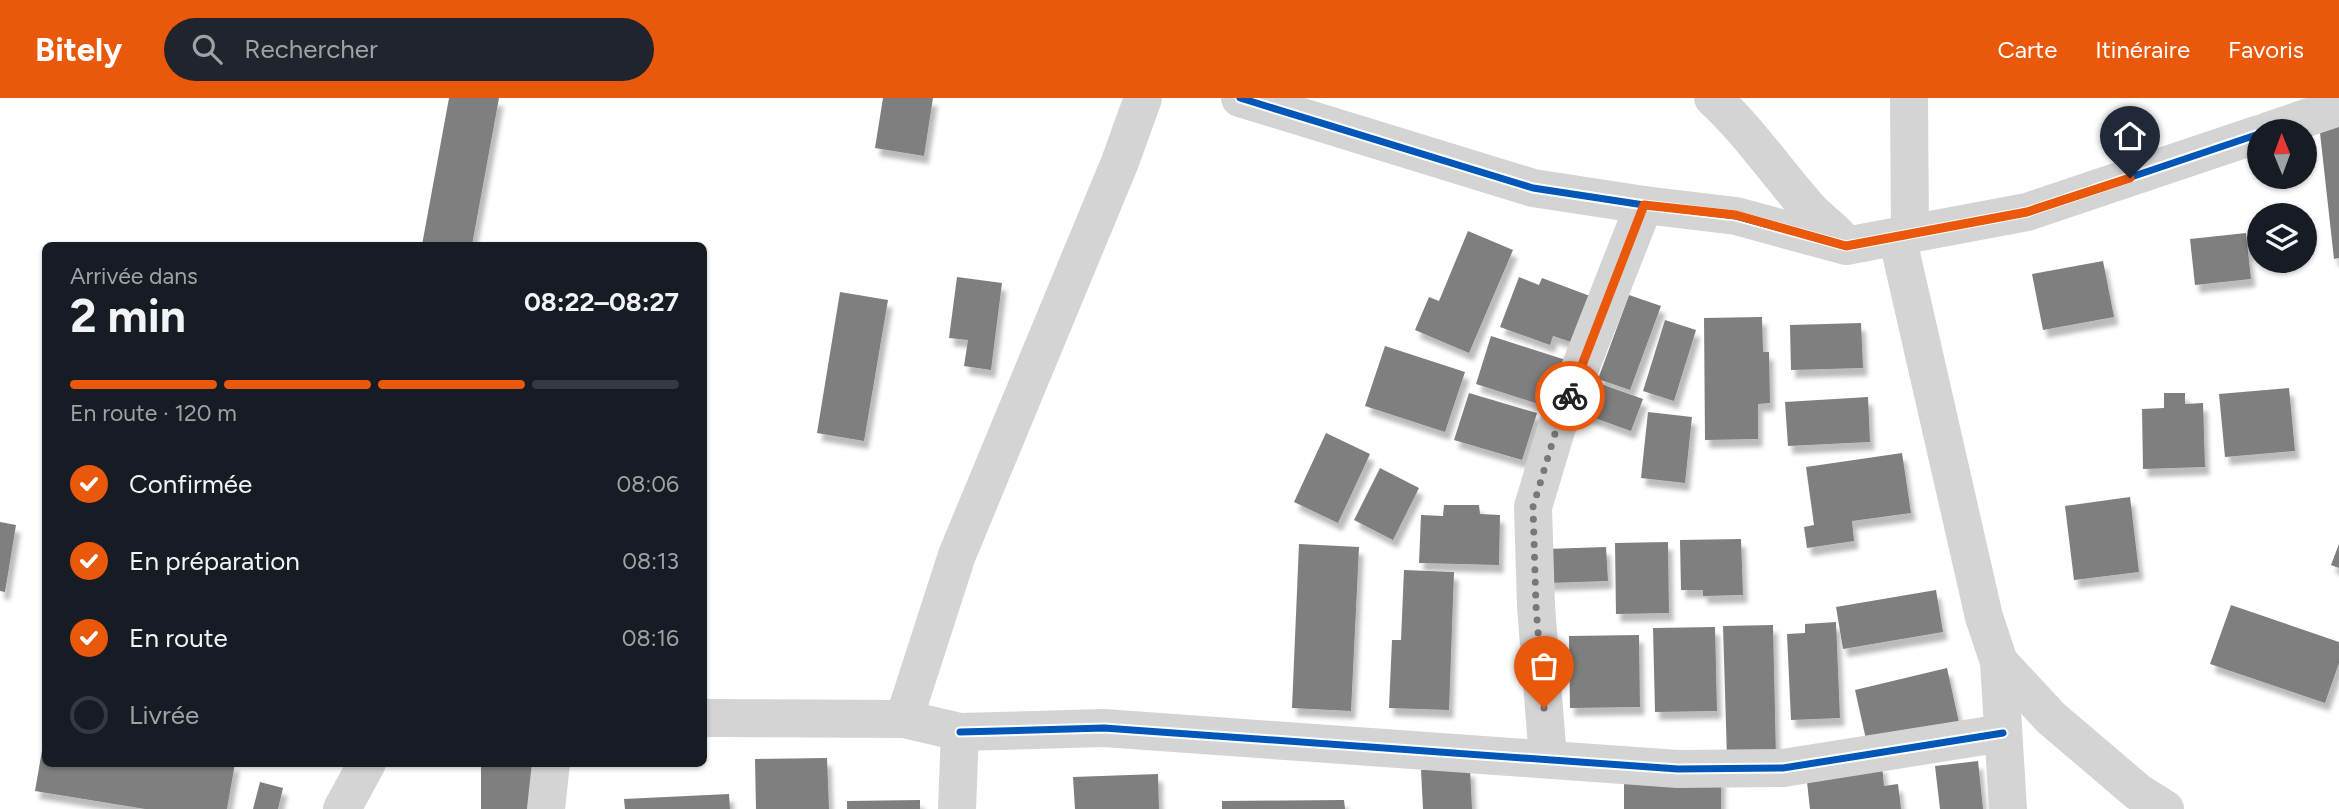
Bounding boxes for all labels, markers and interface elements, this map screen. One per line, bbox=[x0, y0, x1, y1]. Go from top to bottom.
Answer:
search box bbox=[164, 18, 654, 81]
text: Bitely bbox=[35, 30, 122, 69]
icon: search bbox=[188, 30, 226, 68]
text: Rechercher bbox=[244, 33, 378, 65]
text: Carte bbox=[1997, 35, 2057, 64]
text: Itinéraire bbox=[2095, 35, 2190, 64]
text: Favoris bbox=[2228, 35, 2304, 64]
pin bbox=[2100, 106, 2160, 178]
icon: home bbox=[2111, 117, 2149, 155]
north arrow bbox=[2247, 119, 2317, 189]
map controls bbox=[2247, 119, 2317, 273]
button: layers bbox=[2247, 203, 2317, 273]
text: Arrivée dans bbox=[70, 262, 198, 290]
text: 08:22–08:27 bbox=[524, 286, 679, 318]
text: 2 min bbox=[70, 288, 186, 344]
courier bbox=[1535, 361, 1605, 431]
icon: bike bbox=[1551, 377, 1589, 415]
text: En route · 120 m bbox=[70, 399, 237, 427]
icon: check bbox=[70, 465, 108, 503]
text: Confirmée bbox=[129, 468, 252, 500]
text: 08:06 bbox=[617, 470, 679, 498]
icon: check bbox=[70, 542, 108, 580]
text: En préparation bbox=[129, 545, 300, 577]
text: 08:13 bbox=[622, 547, 679, 575]
icon: check bbox=[70, 619, 108, 657]
text: En route bbox=[129, 622, 228, 654]
text: 08:16 bbox=[622, 624, 679, 652]
pin bbox=[1514, 636, 1574, 708]
icon: bag bbox=[1525, 647, 1563, 685]
text: Livrée bbox=[129, 699, 199, 731]

